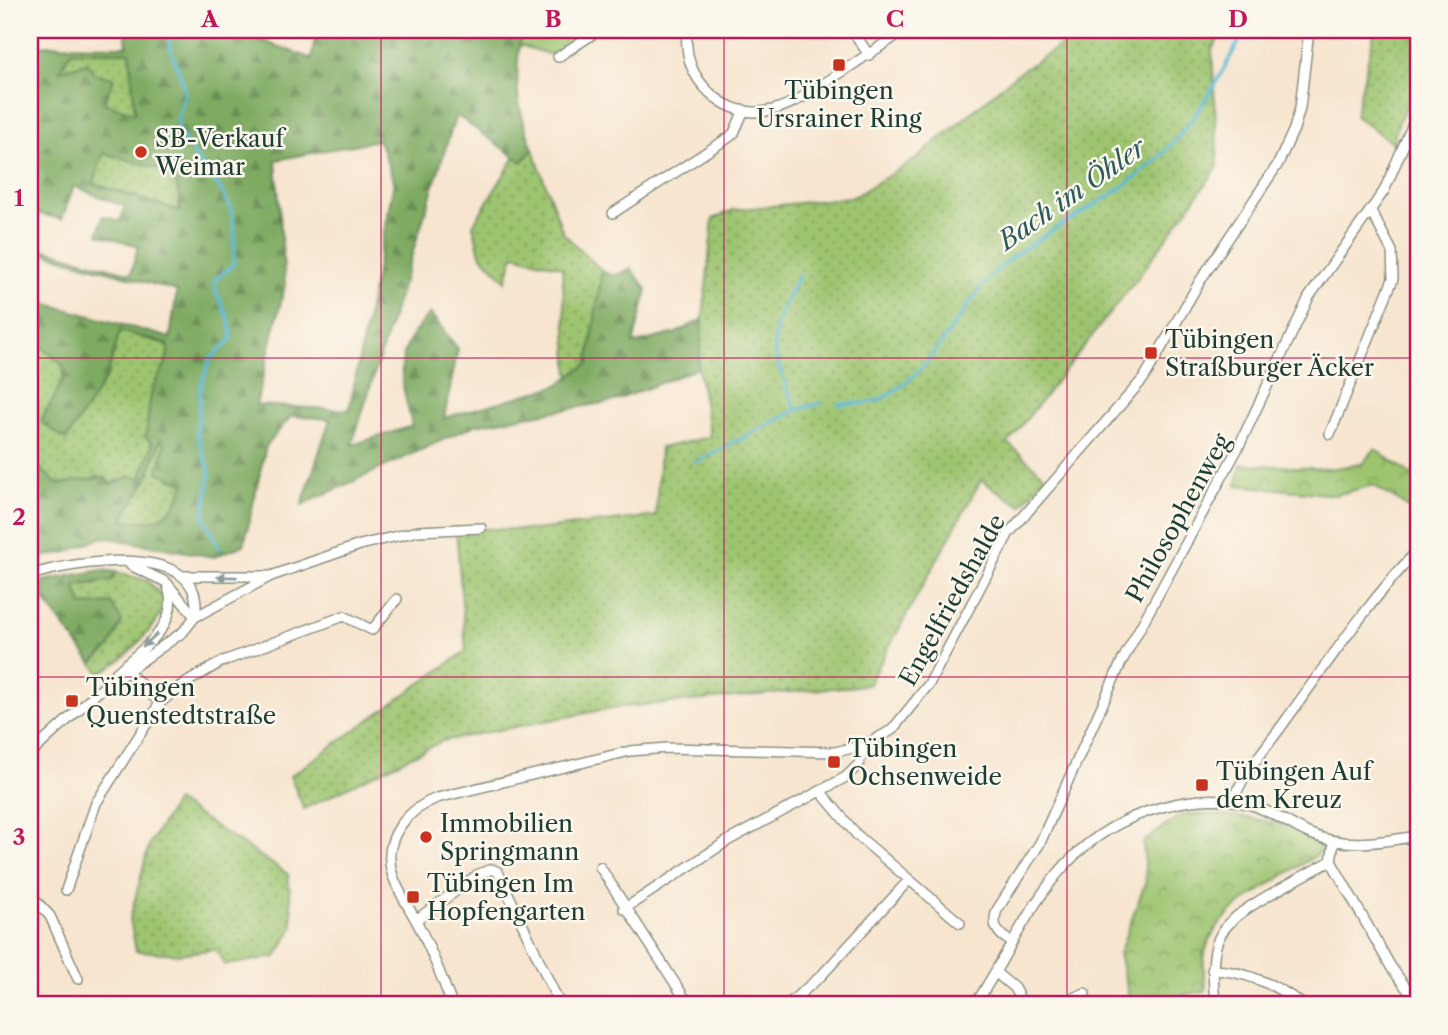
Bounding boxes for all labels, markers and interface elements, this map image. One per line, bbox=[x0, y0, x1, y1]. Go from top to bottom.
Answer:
text: A bbox=[200, 5, 220, 33]
text: B bbox=[544, 5, 562, 33]
text: C bbox=[886, 5, 904, 33]
text: D bbox=[1228, 5, 1248, 33]
marker: Tübingen Ursrainer Ring bbox=[831, 57, 847, 73]
place label: Tübingen Ursrainer Ring bbox=[756, 76, 922, 133]
place label: SB-Verkauf Weimar bbox=[154, 124, 286, 181]
water label: Bach im Öhler bbox=[990, 130, 1154, 258]
marker: SB-Verkauf Weimar bbox=[133, 144, 149, 160]
text: 1 bbox=[14, 184, 25, 212]
place label: Tübingen Straßburger Äcker bbox=[1165, 325, 1374, 382]
marker: Tübingen Straßburger Äcker bbox=[1143, 345, 1159, 361]
street label: Philosophenweg bbox=[1120, 428, 1236, 607]
text: 2 bbox=[12, 503, 26, 531]
street label: Engelfriedshalde bbox=[893, 509, 1011, 691]
one-way arrow bbox=[216, 571, 238, 583]
one-way arrow bbox=[141, 632, 159, 648]
place label: Tübingen Quenstedtstraße bbox=[86, 673, 276, 730]
marker: Tübingen Quenstedtstraße bbox=[64, 693, 80, 709]
place label: Tübingen Ochsenweide bbox=[848, 734, 1002, 791]
marker: Tübingen Ochsenweide bbox=[826, 754, 842, 770]
place label: Tübingen Auf dem Kreuz bbox=[1216, 757, 1374, 814]
marker: Tübingen Auf dem Kreuz bbox=[1194, 777, 1210, 793]
place label: Immobilien Springmann bbox=[440, 809, 579, 866]
text: 3 bbox=[13, 823, 26, 851]
marker: Immobilien Springmann bbox=[418, 829, 434, 845]
place label: Tübingen Im Hopfengarten bbox=[427, 869, 586, 926]
marker: Tübingen Im Hopfengarten bbox=[405, 889, 421, 905]

